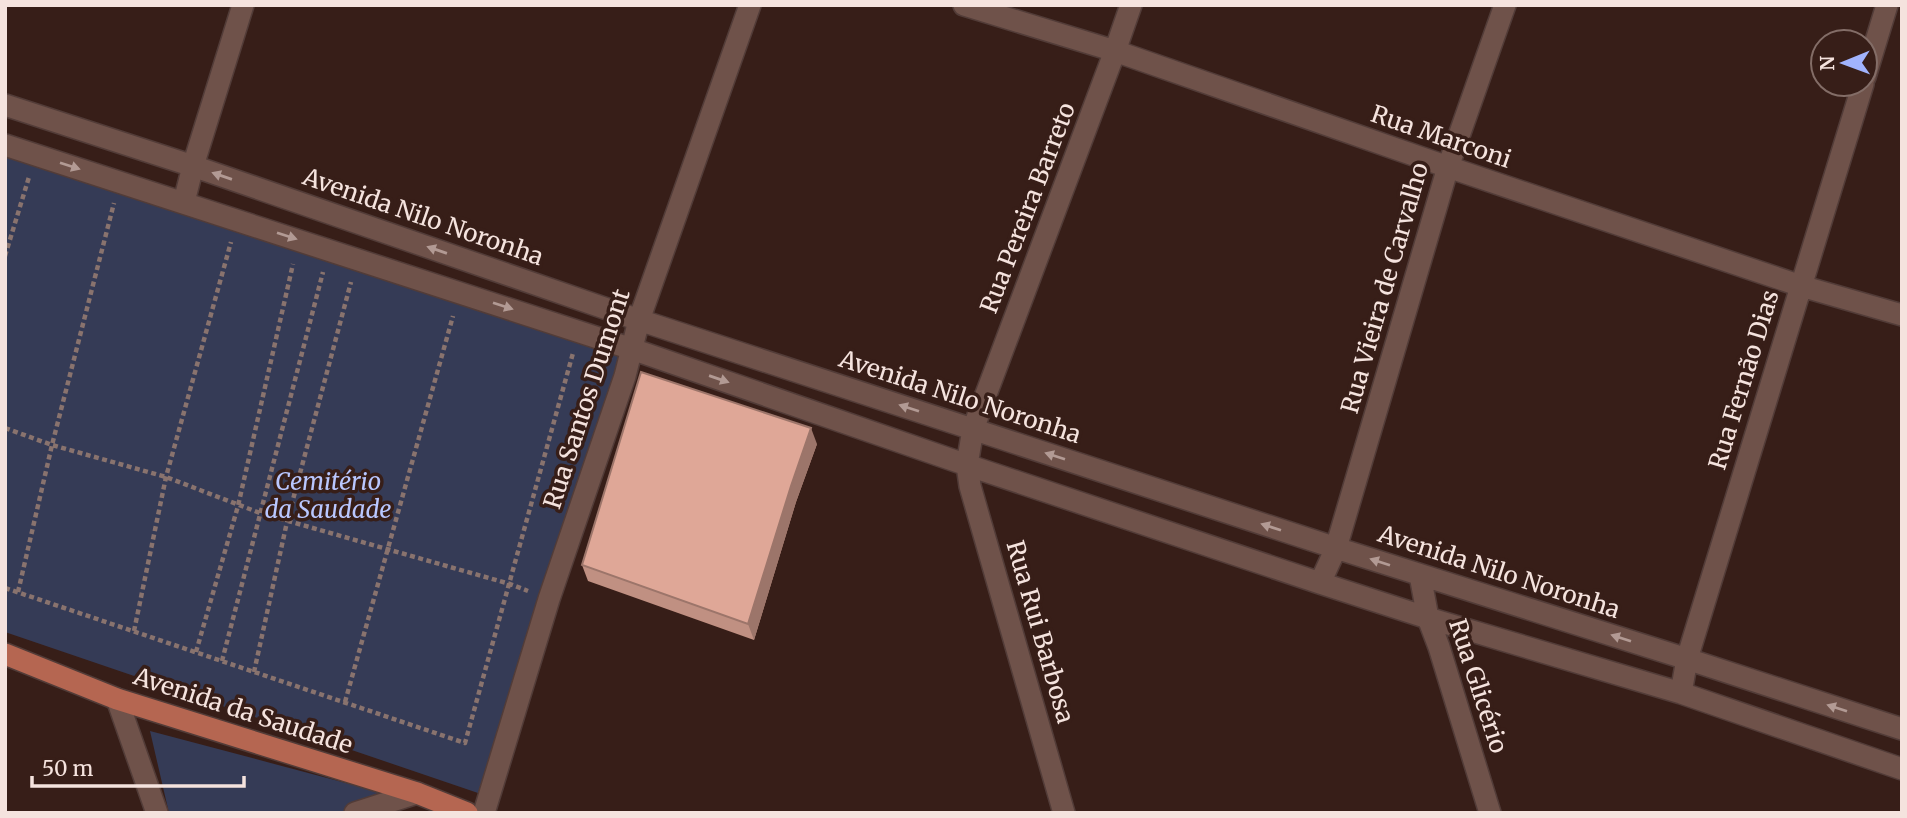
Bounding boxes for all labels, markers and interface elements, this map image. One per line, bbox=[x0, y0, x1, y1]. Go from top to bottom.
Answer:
north arrow bbox=[1809, 28, 1879, 98]
text: N bbox=[1815, 56, 1839, 71]
street label: Rua Pereira Barreto bbox=[973, 98, 1082, 318]
street label: Rua Marconi bbox=[1367, 98, 1516, 175]
street label: Rua Vieira de Carvalho bbox=[1334, 159, 1435, 417]
street label: Avenida Nilo Noronha bbox=[298, 160, 548, 272]
one-way arrow bbox=[60, 161, 81, 171]
one-way arrow bbox=[211, 170, 232, 181]
one-way arrow bbox=[276, 231, 297, 242]
one-way arrow bbox=[427, 244, 448, 255]
street label: Rua Santos Dumont bbox=[536, 284, 637, 513]
street label: Rua Fernão Dias bbox=[1701, 286, 1786, 473]
one-way arrow bbox=[493, 302, 514, 312]
street label: Avenida Nilo Noronha bbox=[834, 342, 1085, 450]
one-way arrow bbox=[708, 374, 729, 385]
one-way arrow bbox=[898, 402, 919, 413]
one-way arrow bbox=[1044, 450, 1065, 461]
park label: Cemitério da Saudade bbox=[264, 466, 392, 525]
street label: Avenida Nilo Noronha bbox=[1373, 517, 1624, 625]
one-way arrow bbox=[1261, 521, 1282, 532]
street label: Rua Rui Barbosa bbox=[1000, 537, 1081, 727]
one-way arrow bbox=[1370, 556, 1391, 567]
street label: Rua Glicério bbox=[1442, 615, 1515, 757]
one-way arrow bbox=[1610, 632, 1631, 643]
street label: Avenida da Saudade bbox=[129, 660, 357, 761]
one-way arrow bbox=[1826, 702, 1847, 713]
scale bar bbox=[32, 744, 243, 788]
text: 50 m bbox=[42, 755, 93, 782]

